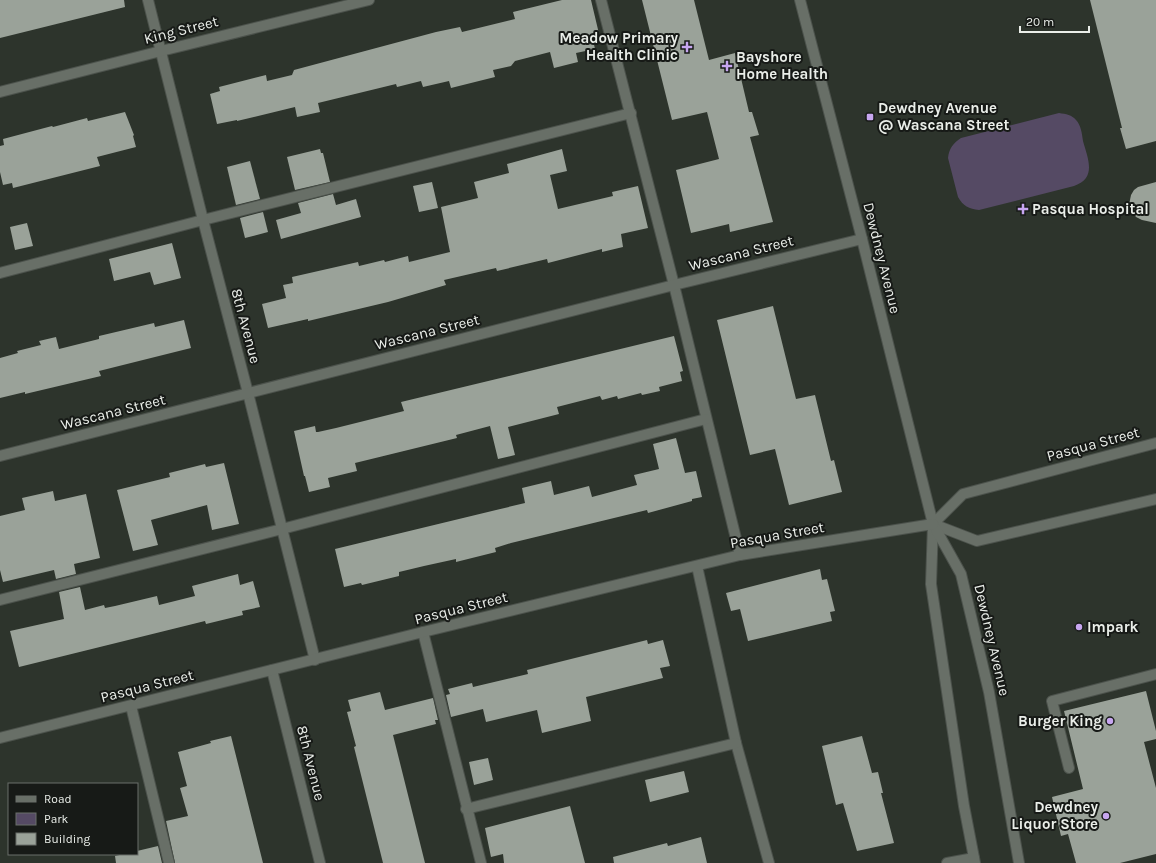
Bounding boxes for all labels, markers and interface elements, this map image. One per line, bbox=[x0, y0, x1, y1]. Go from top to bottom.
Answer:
scale bar bbox=[1020, 8, 1089, 34]
street label: King Street bbox=[142, 12, 220, 48]
text: 20 m bbox=[1026, 15, 1054, 29]
place label: Meadow Primary Health Clinic bbox=[559, 29, 678, 64]
marker: Meadow Primary Health Clinic bbox=[681, 41, 693, 53]
place label: Bayshore Home Health bbox=[736, 48, 828, 83]
marker: Bayshore Home Health bbox=[721, 60, 733, 72]
place label: Dewdney Avenue @ Wascana Street bbox=[878, 99, 1009, 134]
marker: Dewdney Avenue @ Wascana Street bbox=[865, 112, 875, 122]
place label: Pasqua Hospital bbox=[1032, 200, 1149, 218]
street label: Dewdney Avenue bbox=[859, 201, 905, 315]
marker: Pasqua Hospital bbox=[1017, 203, 1029, 215]
street label: Wascana Street bbox=[687, 231, 795, 275]
street label: 8th Avenue bbox=[227, 287, 265, 365]
street label: Wascana Street bbox=[373, 310, 481, 354]
street label: Wascana Street bbox=[59, 390, 167, 434]
street label: Pasqua Street bbox=[1045, 423, 1142, 465]
street label: Pasqua Street bbox=[729, 518, 826, 552]
street label: Dewdney Avenue bbox=[970, 582, 1014, 698]
street label: Pasqua Street bbox=[413, 588, 510, 628]
place label: Impark bbox=[1087, 618, 1139, 636]
marker: Impark bbox=[1074, 622, 1084, 632]
street label: Pasqua Street bbox=[99, 666, 196, 706]
place label: Burger King bbox=[1018, 712, 1102, 730]
marker: Burger King bbox=[1105, 716, 1115, 726]
street label: 8th Avenue bbox=[293, 724, 329, 802]
legend bbox=[8, 783, 138, 855]
text: Road bbox=[44, 792, 72, 806]
place label: Dewdney Liquor Store bbox=[1011, 798, 1098, 833]
marker: Dewdney Liquor Store bbox=[1101, 811, 1111, 821]
text: Park bbox=[44, 812, 69, 826]
text: Building bbox=[44, 832, 91, 846]

